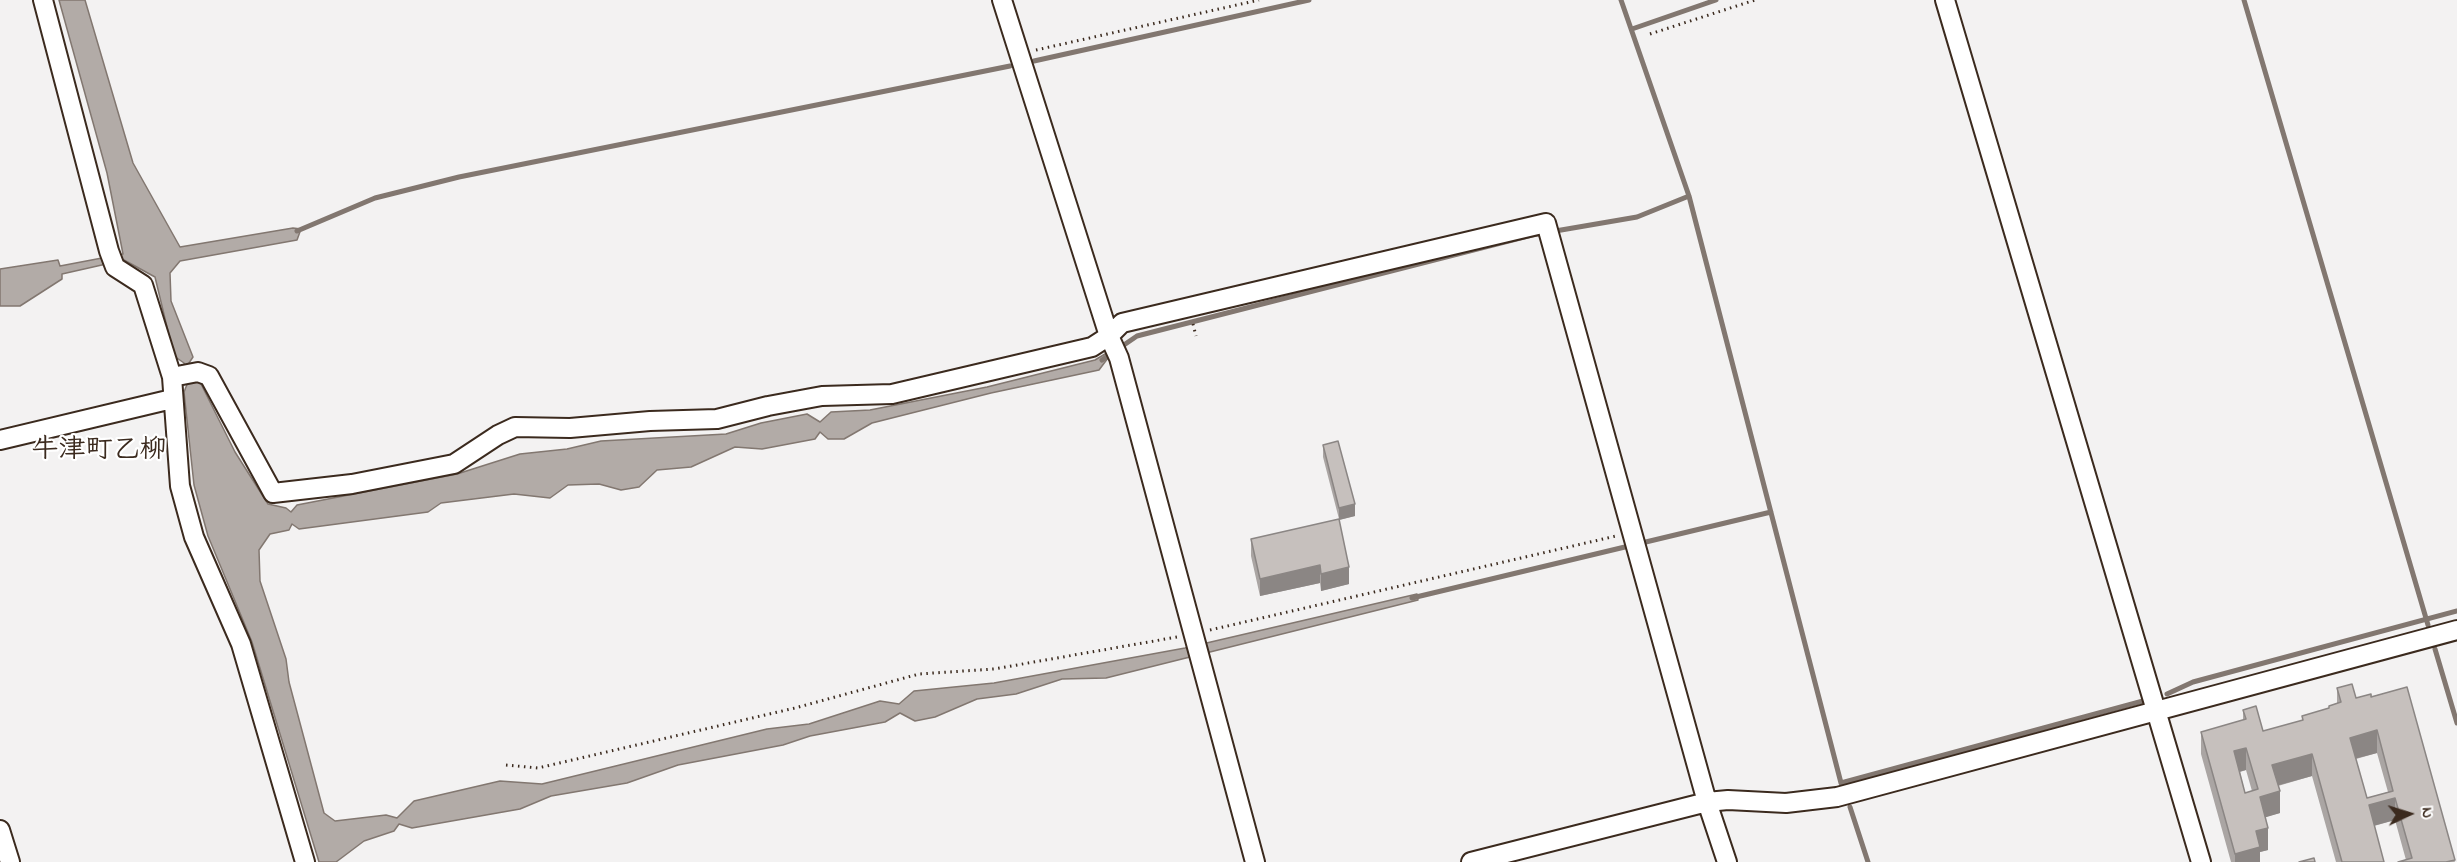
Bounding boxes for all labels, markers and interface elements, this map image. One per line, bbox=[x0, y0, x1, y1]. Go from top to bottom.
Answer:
district label: 牛津町乙柳 bbox=[32, 437, 166, 469]
north arrow bbox=[2379, 784, 2439, 844]
text: N bbox=[2415, 807, 2439, 819]

